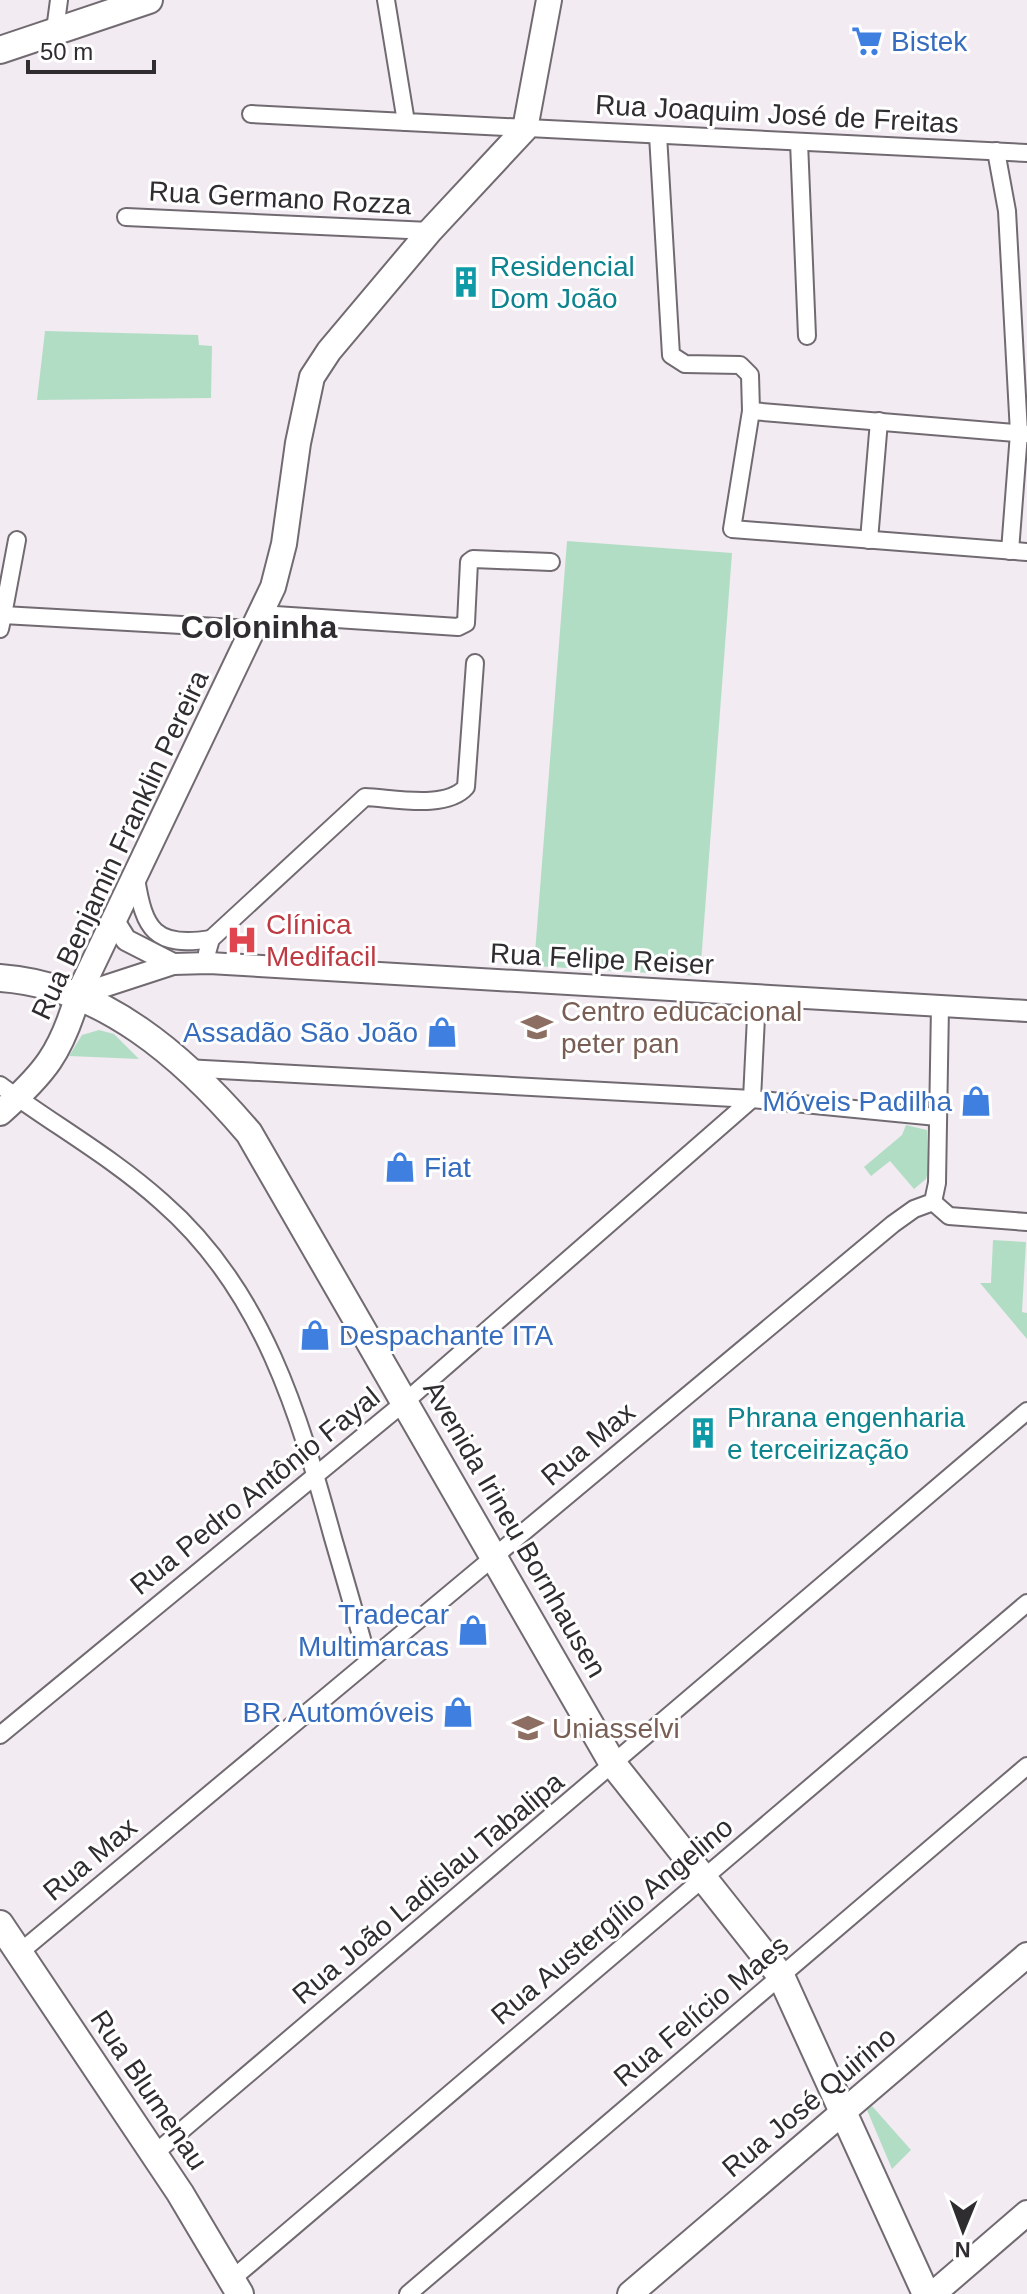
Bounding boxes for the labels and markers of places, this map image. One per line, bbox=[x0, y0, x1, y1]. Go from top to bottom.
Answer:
supermarket icon: Bistek bbox=[850, 24, 884, 58]
place label: Bistek bbox=[891, 26, 968, 57]
place label: Residencial Dom João bbox=[490, 251, 635, 314]
building icon: Residencial Dom João bbox=[449, 265, 483, 299]
place label: Clínica Medifacil bbox=[266, 909, 376, 972]
hospital icon: Clínica Medifacil bbox=[225, 923, 259, 957]
place label: Centro educacional peter pan bbox=[561, 996, 802, 1059]
school or university icon: Centro educacional peter pan bbox=[520, 1010, 554, 1044]
shop icon: Assadão São João bbox=[425, 1015, 459, 1049]
place label: Assadão São João bbox=[183, 1017, 418, 1048]
shop icon: Móveis Padilha bbox=[959, 1084, 993, 1118]
place label: Móveis Padilha bbox=[762, 1086, 952, 1117]
shop icon: Fiat bbox=[383, 1150, 417, 1184]
place label: Fiat bbox=[424, 1152, 471, 1183]
shop icon: Despachante ITA bbox=[298, 1318, 332, 1352]
place label: Despachante ITA bbox=[339, 1320, 554, 1351]
place label: Phrana engenharia e terceirização bbox=[727, 1402, 966, 1465]
building icon: Phrana engenharia e terceirização bbox=[686, 1416, 720, 1450]
place label: Tradecar Multimarcas bbox=[298, 1599, 449, 1662]
shop icon: Tradecar Multimarcas bbox=[456, 1613, 490, 1647]
shop icon: BR Automóveis bbox=[441, 1695, 475, 1729]
place label: BR Automóveis bbox=[243, 1697, 434, 1728]
school or university icon: Uniasselvi bbox=[511, 1711, 545, 1745]
place label: Uniasselvi bbox=[552, 1713, 680, 1744]

